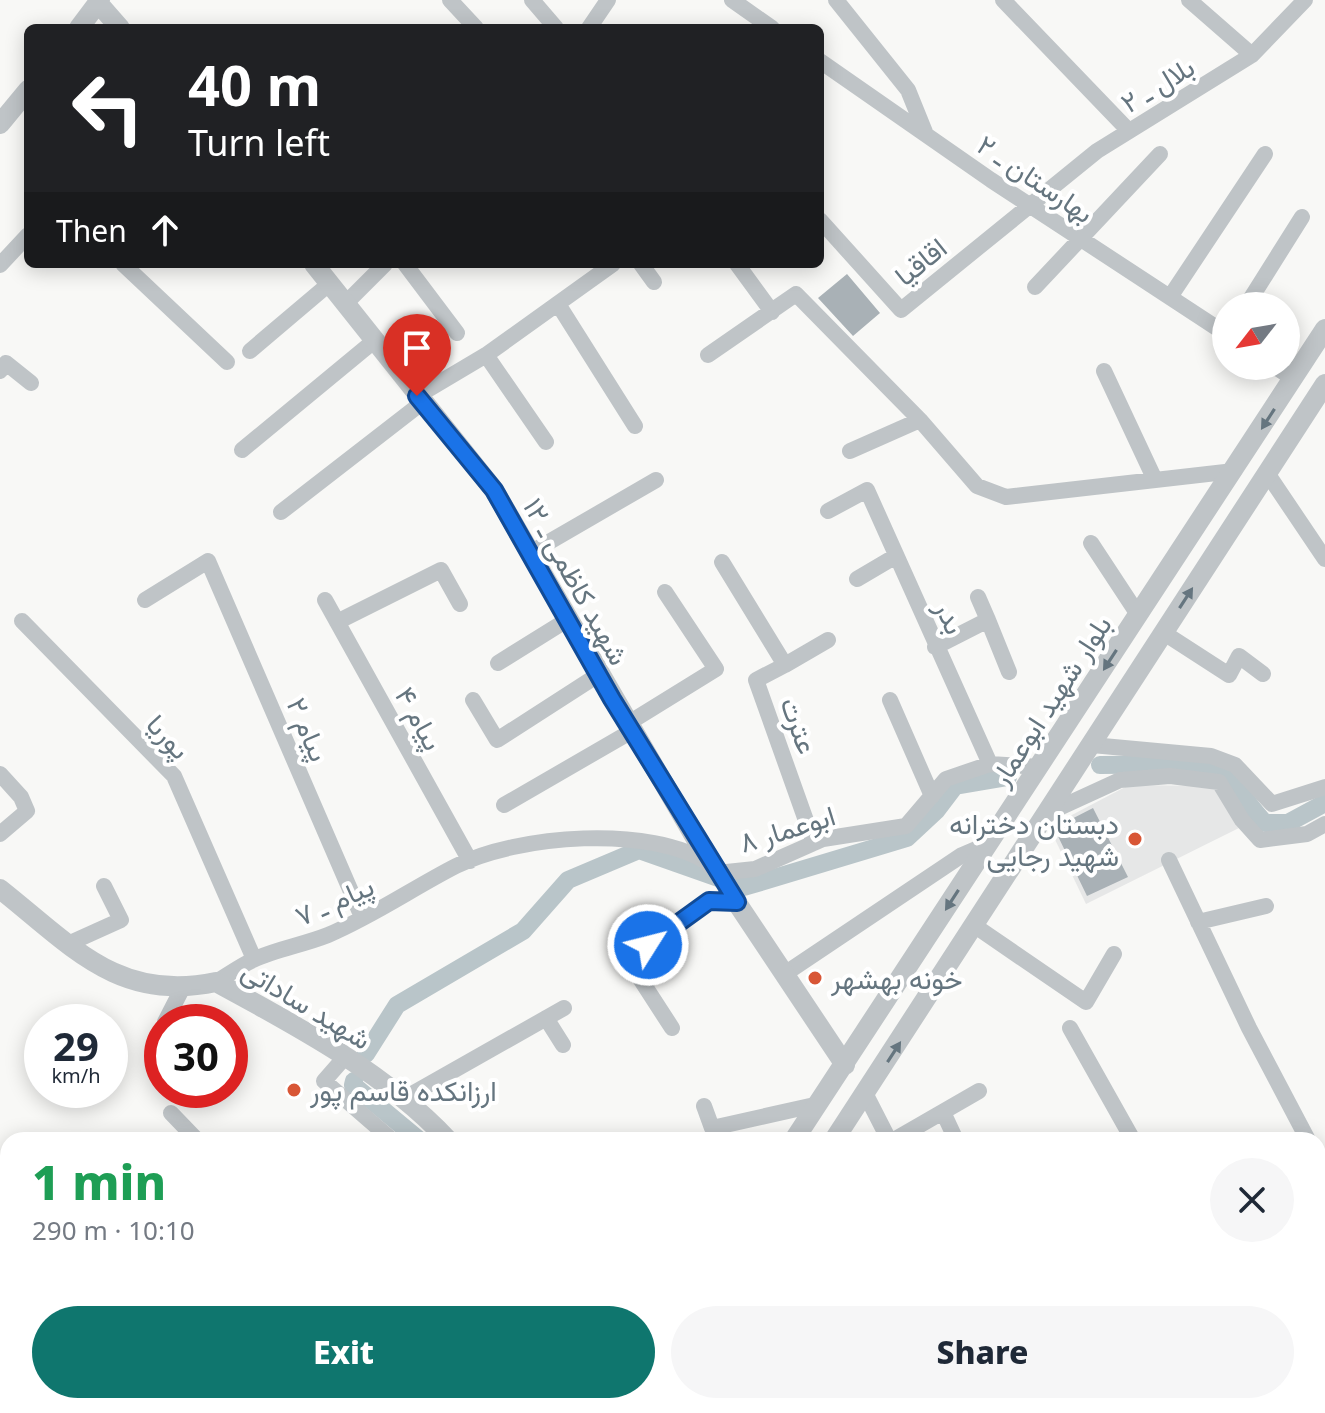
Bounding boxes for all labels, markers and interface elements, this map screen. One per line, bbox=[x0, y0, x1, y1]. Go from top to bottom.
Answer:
text: 40 m bbox=[188, 46, 321, 122]
street label: بلال ـ ۲ bbox=[1113, 47, 1201, 121]
icon: left bbox=[56, 56, 160, 160]
text: Turn left bbox=[188, 118, 330, 167]
street label: بهارستان ـ ۲ bbox=[970, 125, 1102, 231]
icon: ahead bbox=[143, 208, 187, 252]
text: Then bbox=[56, 210, 127, 251]
street label: اقاقیا bbox=[886, 228, 954, 294]
north arrow bbox=[1212, 292, 1300, 380]
map controls bbox=[1212, 292, 1300, 380]
pin bbox=[383, 314, 451, 396]
icon: arrive bbox=[395, 326, 439, 370]
one-way arrow bbox=[1261, 408, 1276, 429]
street label: شهید کاظمی ـ ۱۲ bbox=[515, 490, 639, 672]
one-way arrow bbox=[1179, 588, 1194, 609]
street label: بدر bbox=[927, 593, 975, 640]
street label: بلوار شهید ابوعمار bbox=[980, 607, 1119, 793]
one-way arrow bbox=[1103, 649, 1118, 670]
street label: پیام ۴ bbox=[386, 679, 453, 757]
street label: پیام ۲ bbox=[278, 691, 339, 767]
street label: عترت bbox=[772, 691, 828, 759]
street label: پوریا bbox=[138, 705, 199, 767]
street label: ابوعمار ۸ bbox=[734, 795, 840, 861]
place label: دبستان دخترانه شهید رجایی bbox=[949, 804, 1119, 874]
marker: دبستان دخترانه شهید رجایی bbox=[1126, 830, 1144, 848]
street label: پیام ـ ۷ bbox=[289, 866, 380, 935]
one-way arrow bbox=[945, 890, 960, 911]
position arrow bbox=[606, 903, 690, 987]
street label: شهید ساداتی bbox=[235, 951, 379, 1057]
place label: خونه بهشهر bbox=[830, 959, 963, 997]
marker: خونه بهشهر bbox=[806, 969, 824, 987]
speed limit sign: 30 bbox=[144, 1004, 248, 1108]
text: 29 bbox=[53, 1018, 99, 1073]
one-way arrow bbox=[886, 1042, 901, 1063]
text: km/h bbox=[51, 1062, 101, 1089]
place label: ارزانکده قاسم پور bbox=[309, 1071, 497, 1110]
marker: ارزانکده قاسم پور bbox=[285, 1081, 303, 1099]
text: 1 min bbox=[32, 1149, 166, 1214]
button: close bbox=[1210, 1158, 1294, 1242]
text: 290 m · 10:10 bbox=[32, 1212, 195, 1248]
button: Exit bbox=[32, 1306, 655, 1398]
button: Share bbox=[671, 1306, 1294, 1398]

